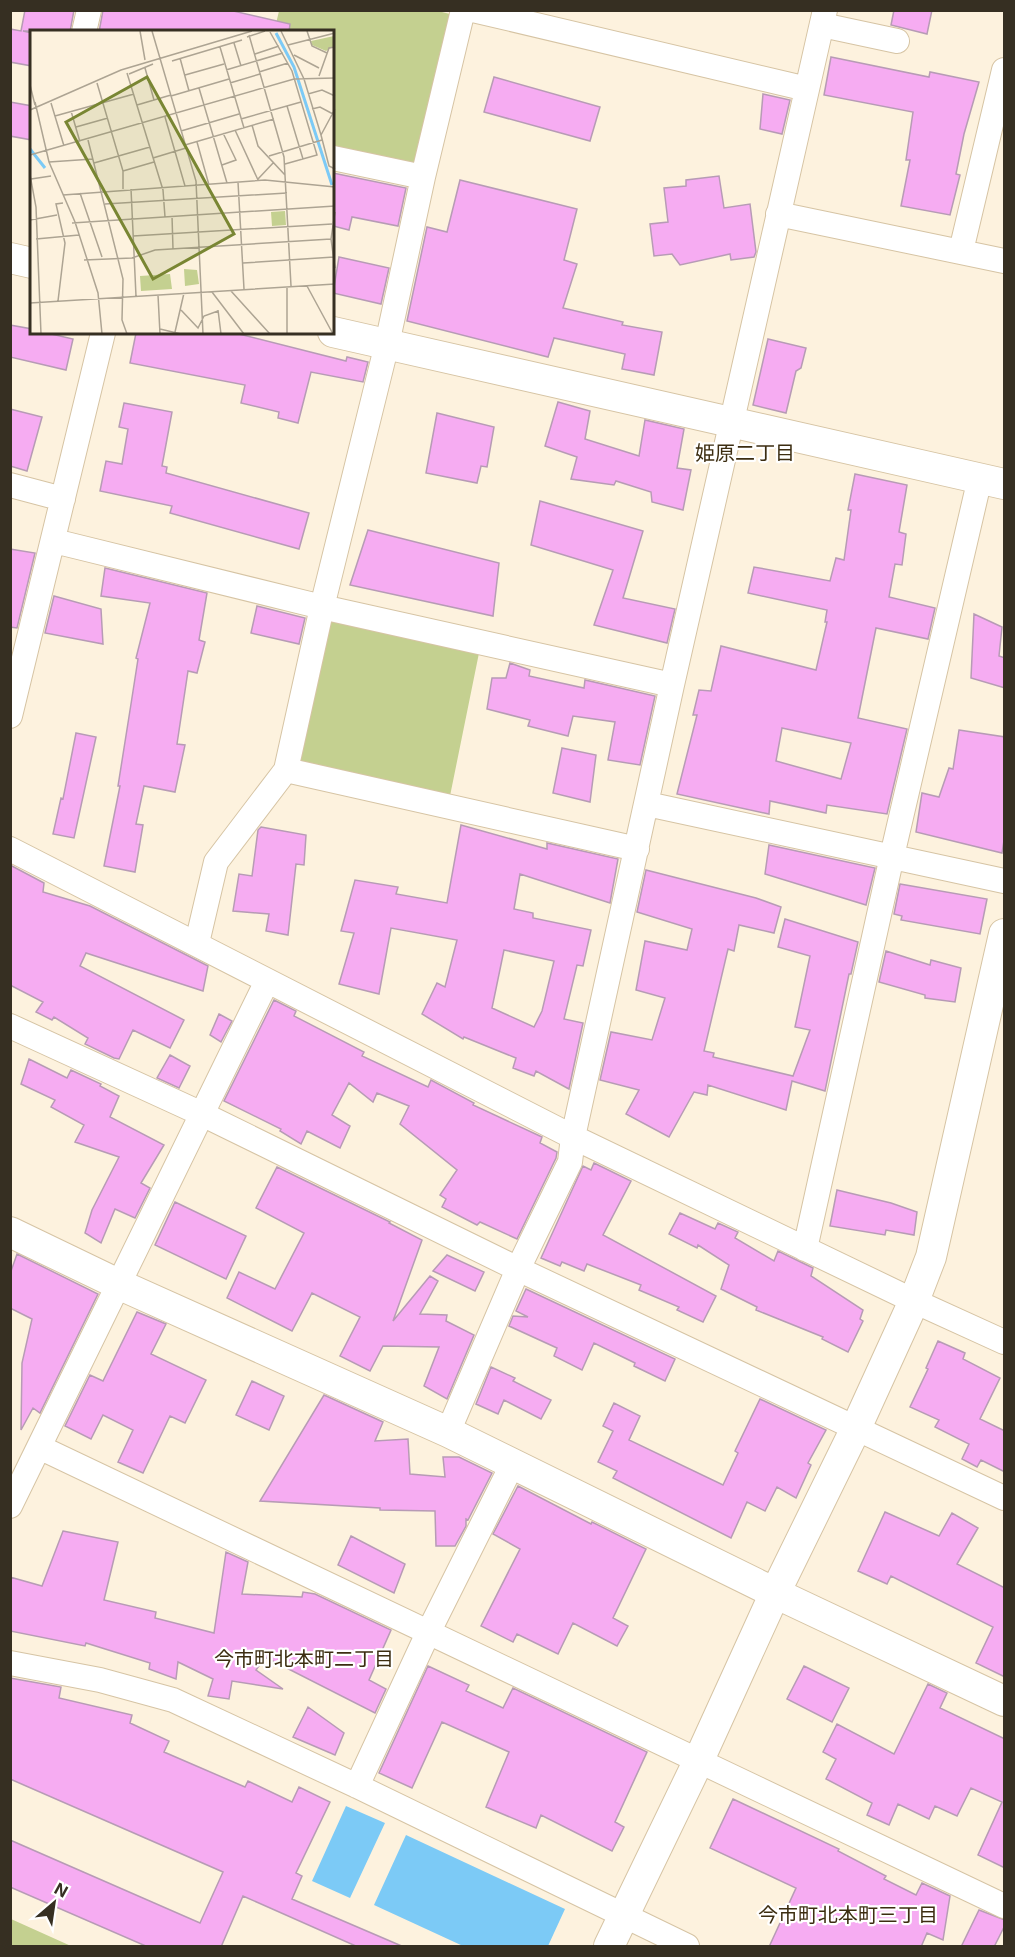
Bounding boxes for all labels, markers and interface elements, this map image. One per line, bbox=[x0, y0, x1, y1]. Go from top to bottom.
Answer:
inset map bbox=[30, 30, 334, 334]
district label: 姫原二丁目 bbox=[695, 441, 795, 465]
district label: 今市町北本町二丁目 bbox=[214, 1647, 394, 1671]
north arrow bbox=[24, 1873, 84, 1933]
text: N bbox=[51, 1878, 71, 1902]
district label: 今市町北本町三丁目 bbox=[758, 1903, 938, 1927]

